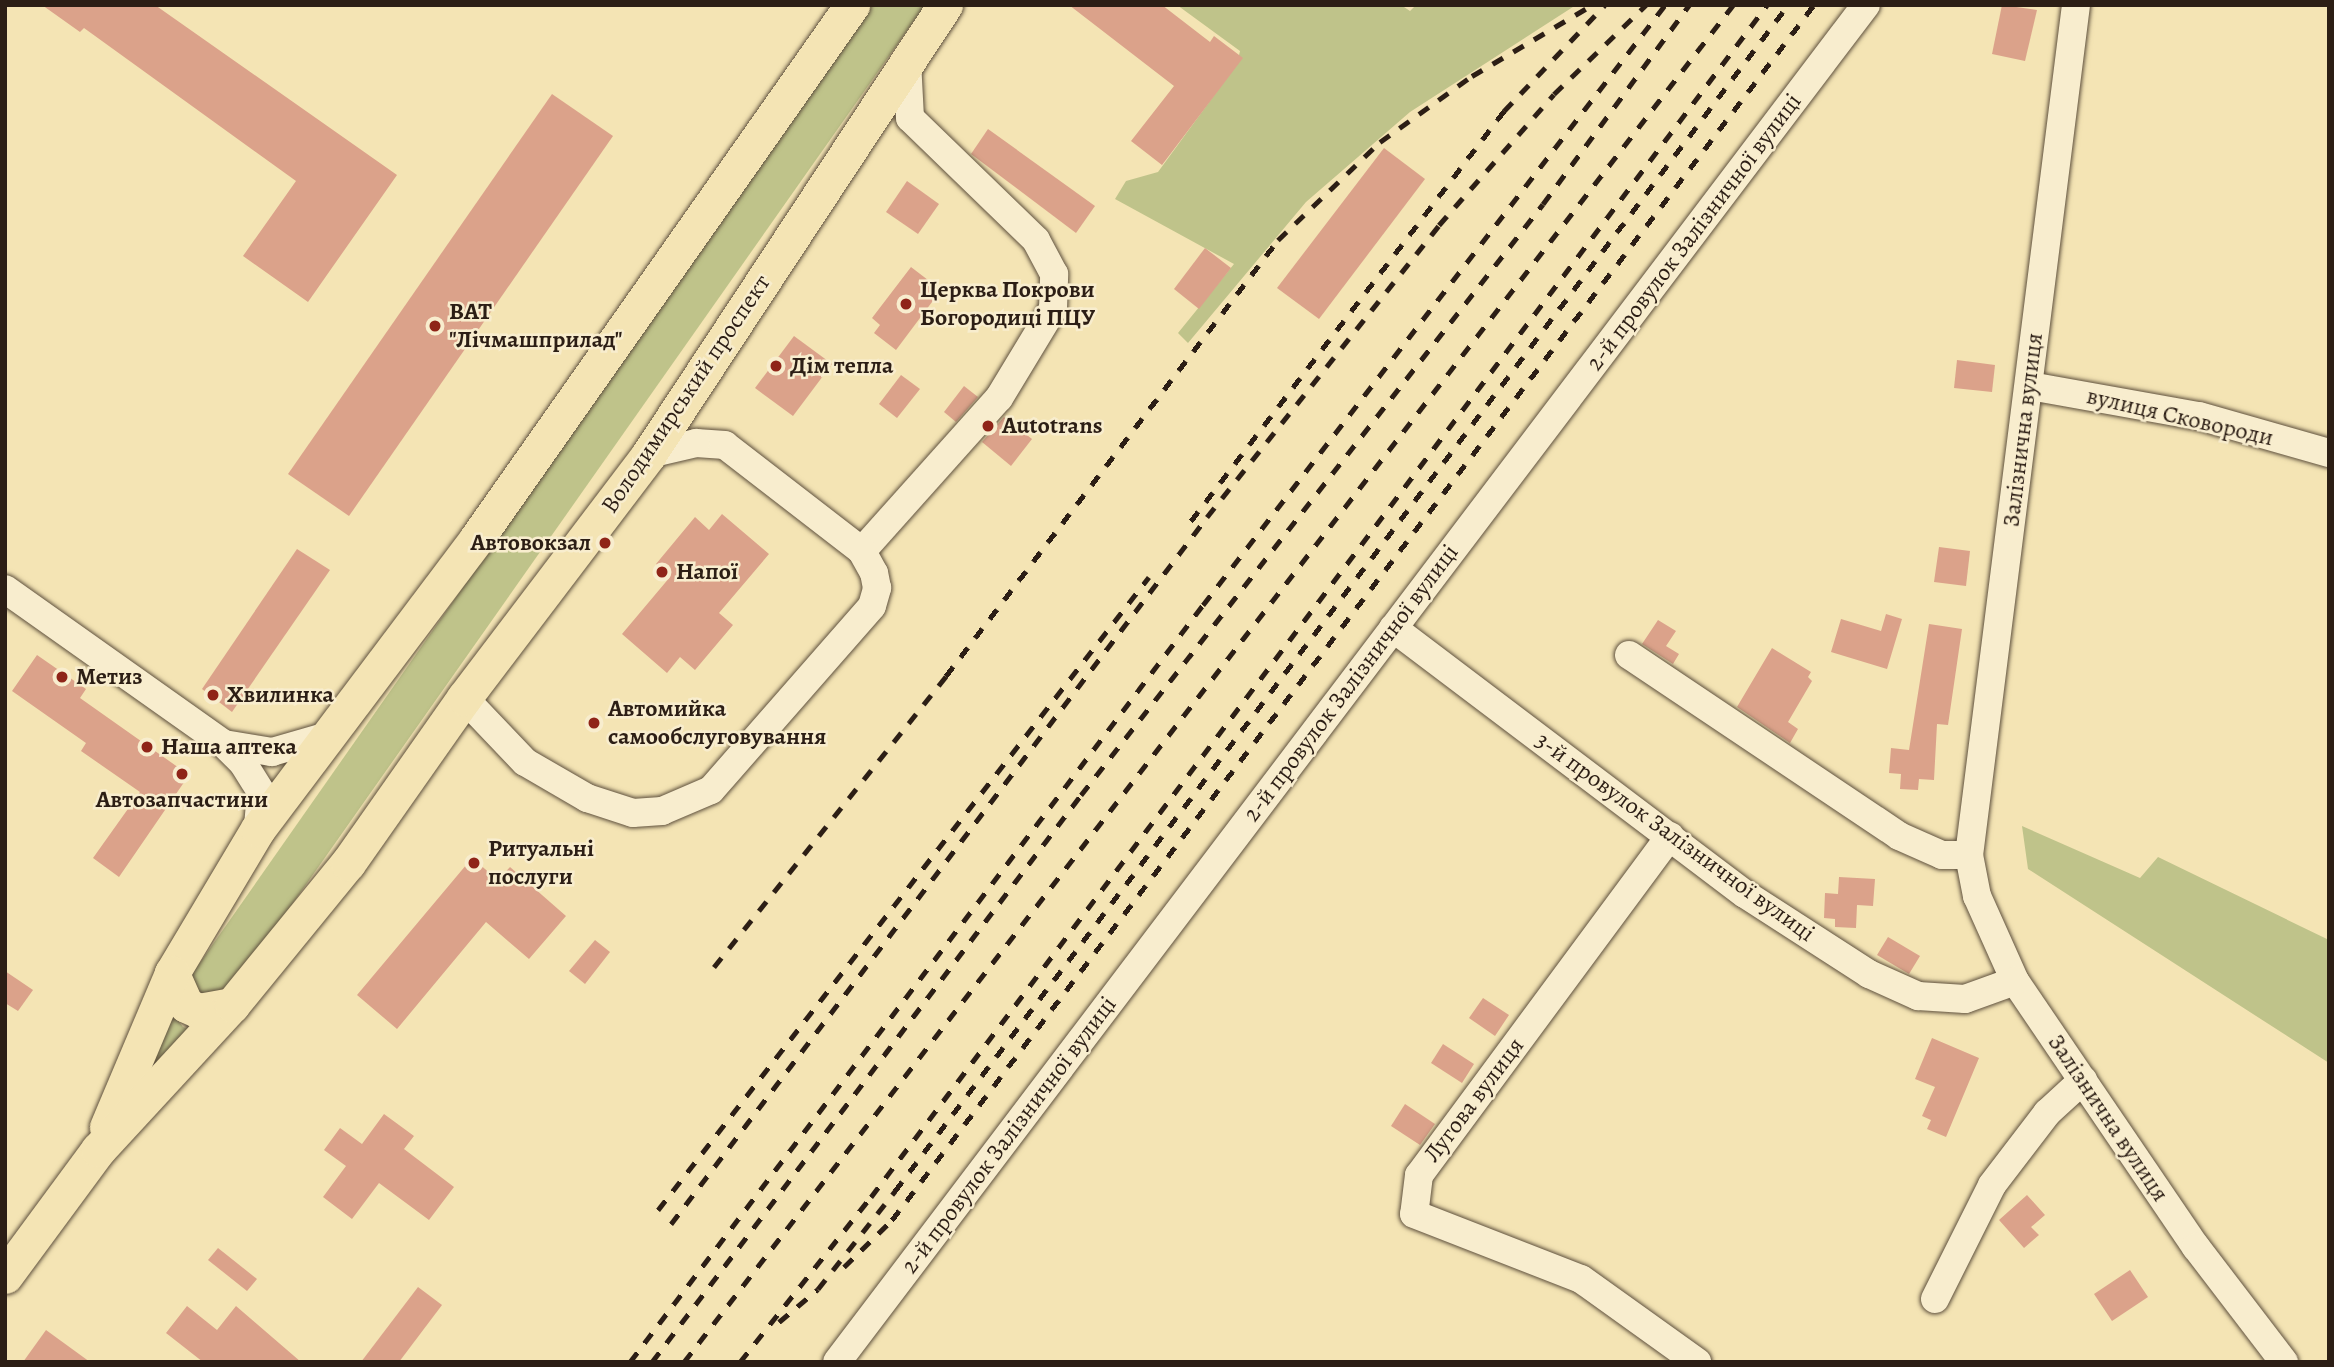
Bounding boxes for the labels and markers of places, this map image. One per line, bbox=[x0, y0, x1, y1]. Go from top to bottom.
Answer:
place label: Церква Покрови Богородиці ПЦУ bbox=[920, 276, 1095, 332]
marker: Церква Покрови Богородиці ПЦУ bbox=[898, 296, 914, 312]
place label: ВАТ "Лічмашприлад" bbox=[449, 298, 622, 354]
marker: ВАТ "Лічмашприлад" bbox=[427, 318, 443, 334]
place label: Дім тепла bbox=[790, 352, 893, 380]
marker: Дім тепла bbox=[768, 358, 784, 374]
place label: Autotrans bbox=[1002, 412, 1102, 440]
marker: Autotrans bbox=[980, 418, 996, 434]
place label: Автовокзал bbox=[471, 529, 591, 557]
marker: Автовокзал bbox=[597, 535, 613, 551]
place label: Напої bbox=[676, 558, 738, 586]
marker: Напої bbox=[654, 564, 670, 580]
place label: Метиз bbox=[76, 663, 143, 691]
marker: Метиз bbox=[54, 669, 70, 685]
place label: Хвилинка bbox=[227, 681, 334, 709]
marker: Хвилинка bbox=[205, 687, 221, 703]
place label: Автомийка самообслуговування bbox=[608, 695, 826, 751]
marker: Автомийка самообслуговування bbox=[586, 715, 602, 731]
place label: Наша аптека bbox=[161, 733, 297, 761]
marker: Наша аптека bbox=[139, 739, 155, 755]
marker: Автозапчастини bbox=[174, 766, 190, 782]
place label: Автозапчастини bbox=[96, 786, 268, 814]
place label: Ритуальні послуги bbox=[488, 835, 594, 891]
marker: Ритуальні послуги bbox=[466, 855, 482, 871]

